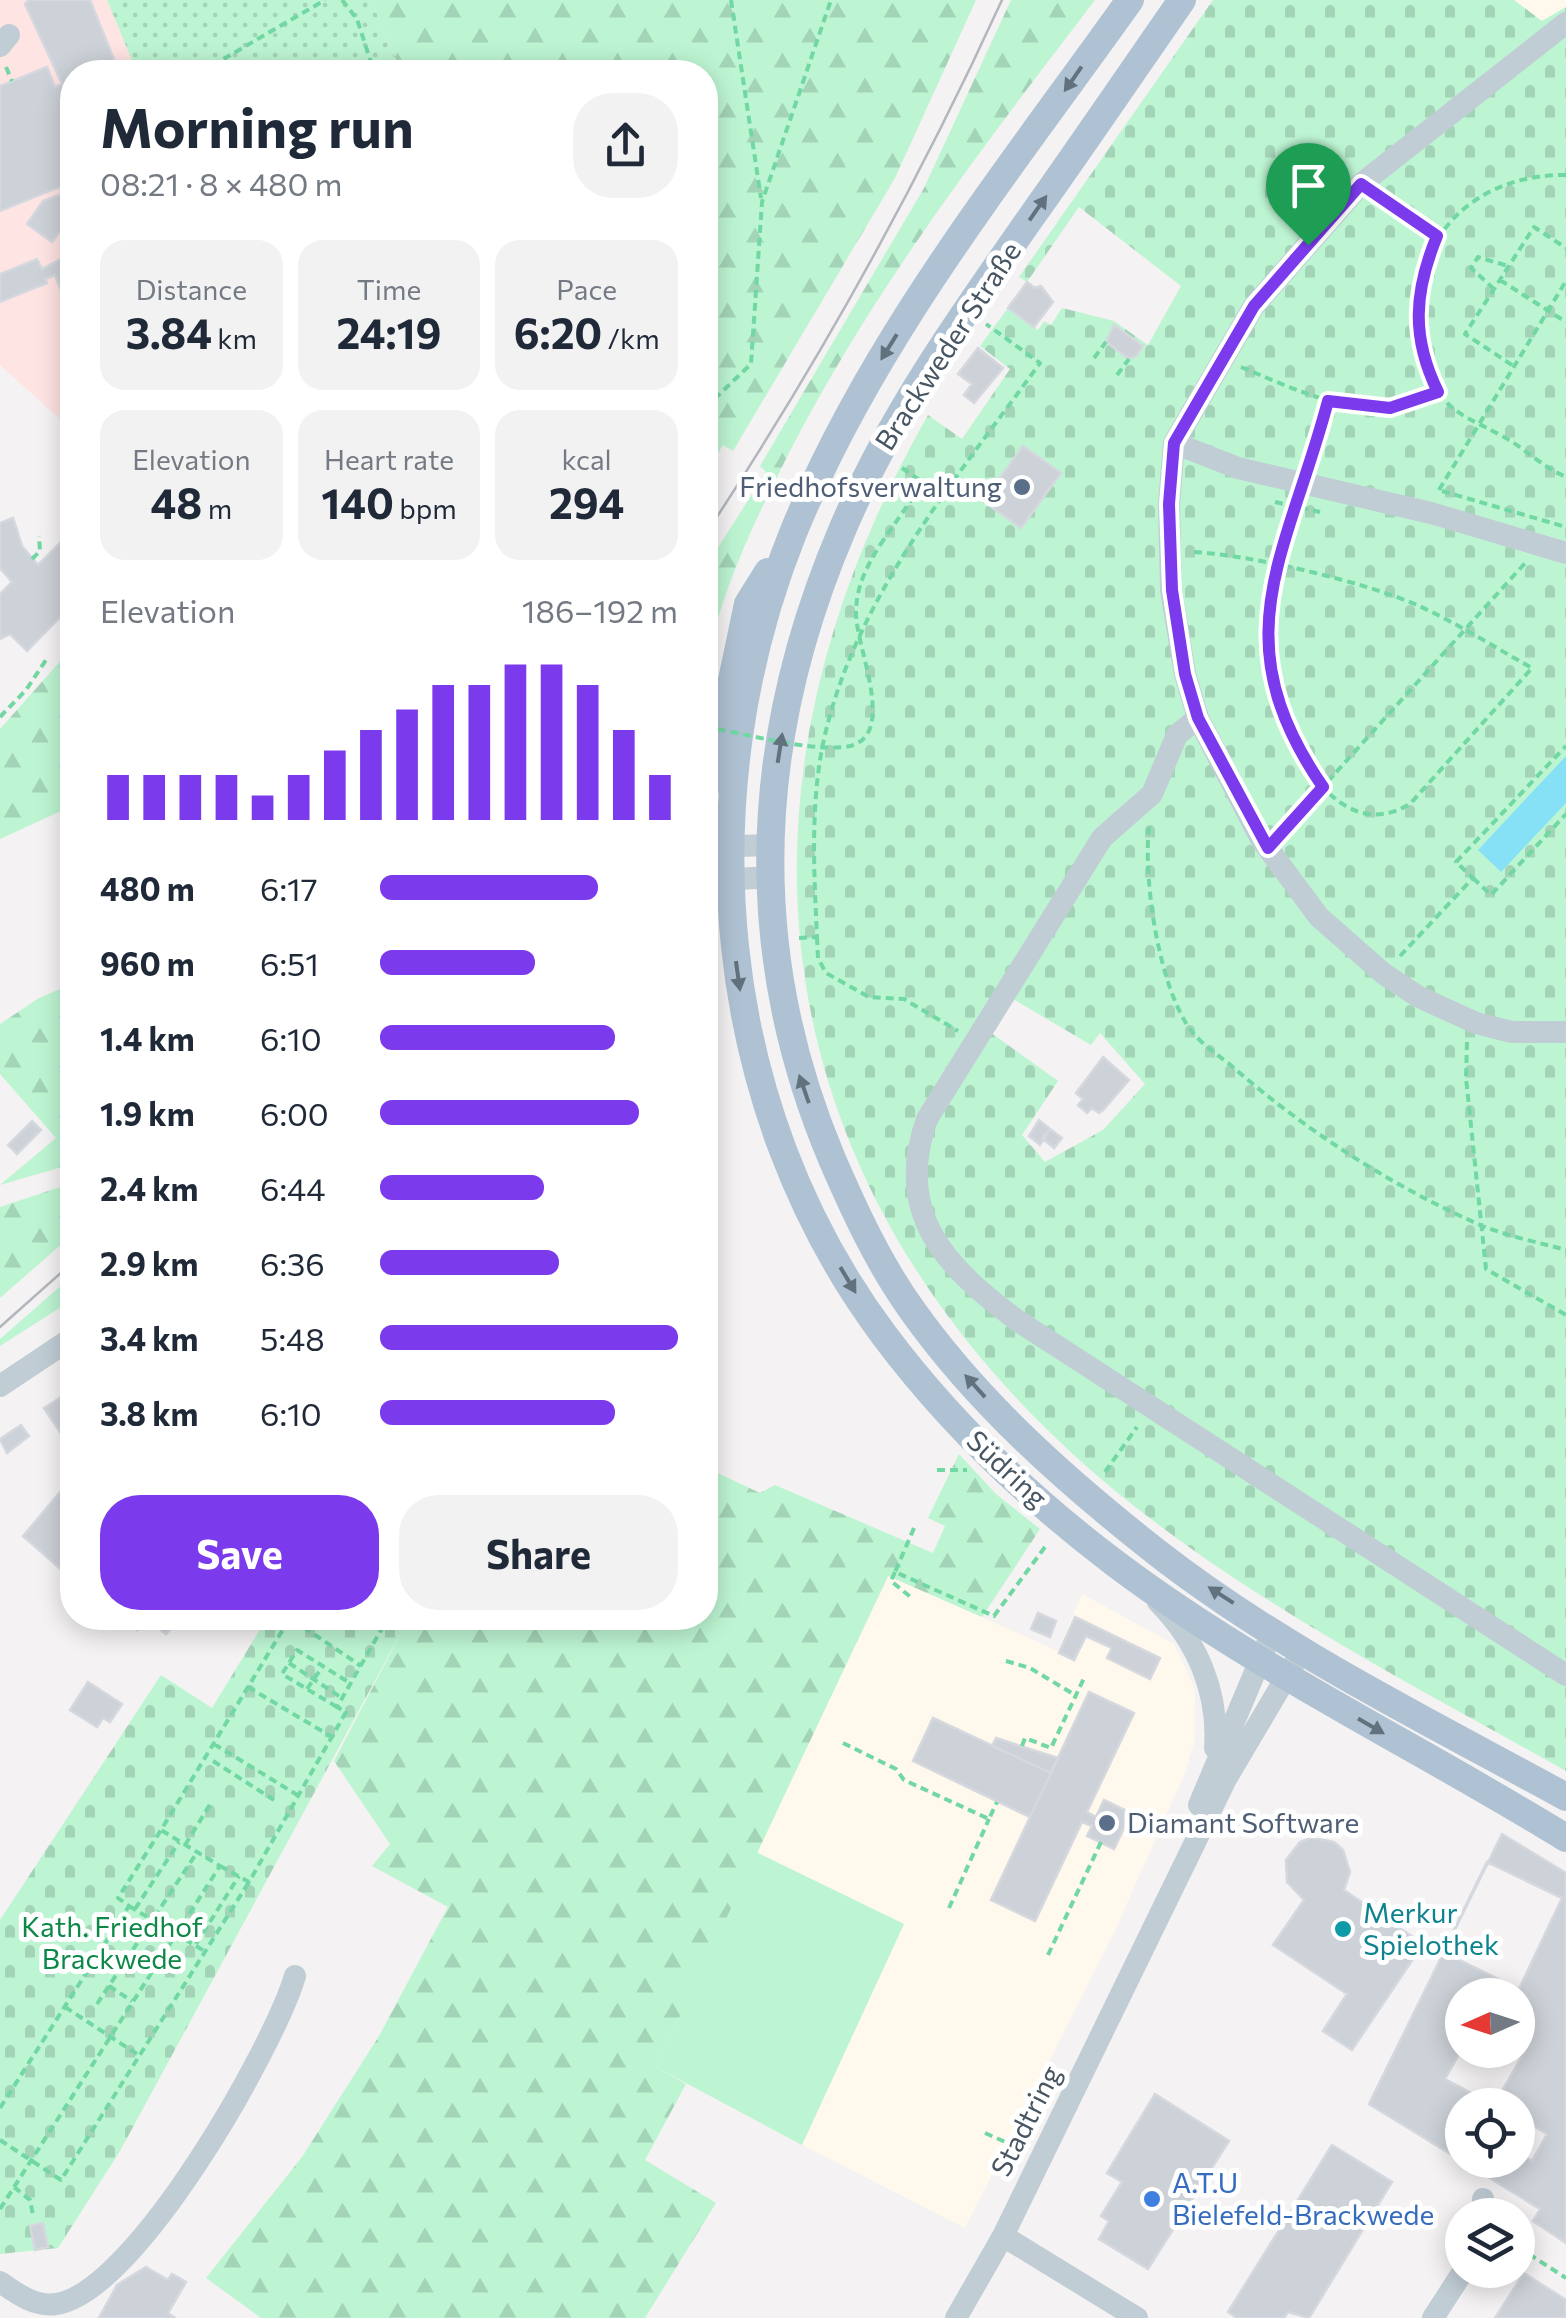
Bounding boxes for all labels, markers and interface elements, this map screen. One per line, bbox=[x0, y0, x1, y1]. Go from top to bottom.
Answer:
one-way arrow bbox=[1064, 66, 1083, 93]
text: Morning run bbox=[100, 92, 414, 159]
button: share bbox=[573, 93, 678, 198]
pin bbox=[1266, 143, 1351, 246]
icon: arrive bbox=[1281, 158, 1336, 213]
text: 08:21 · 8 × 480 m bbox=[100, 163, 342, 203]
one-way arrow bbox=[1028, 195, 1047, 221]
street label: Brackweder Straße bbox=[867, 235, 1027, 456]
text: Distance bbox=[136, 272, 247, 306]
text: Time bbox=[357, 272, 421, 306]
text: Pace bbox=[556, 272, 617, 306]
text: 3.84 bbox=[126, 306, 212, 358]
text: 24:19 bbox=[336, 306, 442, 358]
text: 6:20 bbox=[514, 306, 602, 358]
text: km bbox=[212, 321, 257, 355]
text: /km bbox=[602, 321, 660, 355]
one-way arrow bbox=[880, 334, 899, 361]
text: Elevation bbox=[132, 442, 250, 476]
text: Heart rate bbox=[324, 442, 454, 476]
text: kcal bbox=[562, 442, 612, 476]
place label: Friedhofsverwaltung bbox=[739, 469, 1002, 503]
text: 48 bbox=[151, 476, 202, 528]
text: 140 bbox=[321, 476, 394, 528]
text: 294 bbox=[549, 476, 624, 528]
marker: Friedhofsverwaltung bbox=[1011, 476, 1033, 498]
text: m bbox=[202, 491, 232, 525]
text: bpm bbox=[394, 491, 457, 525]
text: Elevation bbox=[100, 590, 235, 630]
text: 186–192 m bbox=[522, 590, 678, 630]
one-way arrow bbox=[772, 731, 788, 763]
text: 480 m bbox=[100, 868, 195, 908]
text: 6:17 bbox=[260, 868, 318, 908]
text: 960 m bbox=[100, 943, 195, 983]
text: 6:51 bbox=[260, 943, 319, 983]
one-way arrow bbox=[730, 961, 746, 993]
text: 1.4 km bbox=[100, 1018, 195, 1058]
text: 6:10 bbox=[260, 1018, 322, 1058]
one-way arrow bbox=[796, 1074, 811, 1104]
text: 1.9 km bbox=[100, 1093, 195, 1133]
text: 6:00 bbox=[260, 1093, 329, 1133]
text: 2.4 km bbox=[100, 1168, 198, 1208]
text: 6:44 bbox=[260, 1168, 325, 1208]
text: 2.9 km bbox=[100, 1243, 198, 1283]
text: 6:36 bbox=[260, 1243, 325, 1283]
one-way arrow bbox=[839, 1266, 856, 1294]
text: 3.4 km bbox=[100, 1318, 198, 1358]
text: 5:48 bbox=[260, 1318, 325, 1358]
one-way arrow bbox=[964, 1374, 986, 1399]
text: 3.8 km bbox=[100, 1393, 198, 1433]
text: 6:10 bbox=[260, 1393, 322, 1433]
street label: Südring bbox=[960, 1422, 1055, 1514]
button: Save bbox=[100, 1495, 379, 1610]
button: Share bbox=[399, 1495, 678, 1610]
one-way arrow bbox=[1208, 1587, 1235, 1605]
one-way arrow bbox=[1357, 1717, 1386, 1734]
place label: Diamant Software bbox=[1127, 1805, 1359, 1839]
marker: Diamant Software bbox=[1096, 1812, 1118, 1834]
place label: Merkur Spielothek bbox=[1363, 1895, 1499, 1961]
park label: Kath. Friedhof Brackwede bbox=[21, 1909, 203, 1975]
marker: Merkur Spielothek bbox=[1332, 1918, 1354, 1940]
north arrow bbox=[1445, 1978, 1535, 2068]
map controls bbox=[1445, 1978, 1535, 2288]
street label: Stadtring bbox=[983, 2060, 1067, 2182]
button: locate bbox=[1445, 2088, 1535, 2178]
place label: A.T.U Bielefeld-Brackwede bbox=[1172, 2165, 1434, 2231]
marker: A.T.U Bielefeld-Brackwede bbox=[1141, 2188, 1163, 2210]
button: layers bbox=[1445, 2198, 1535, 2288]

